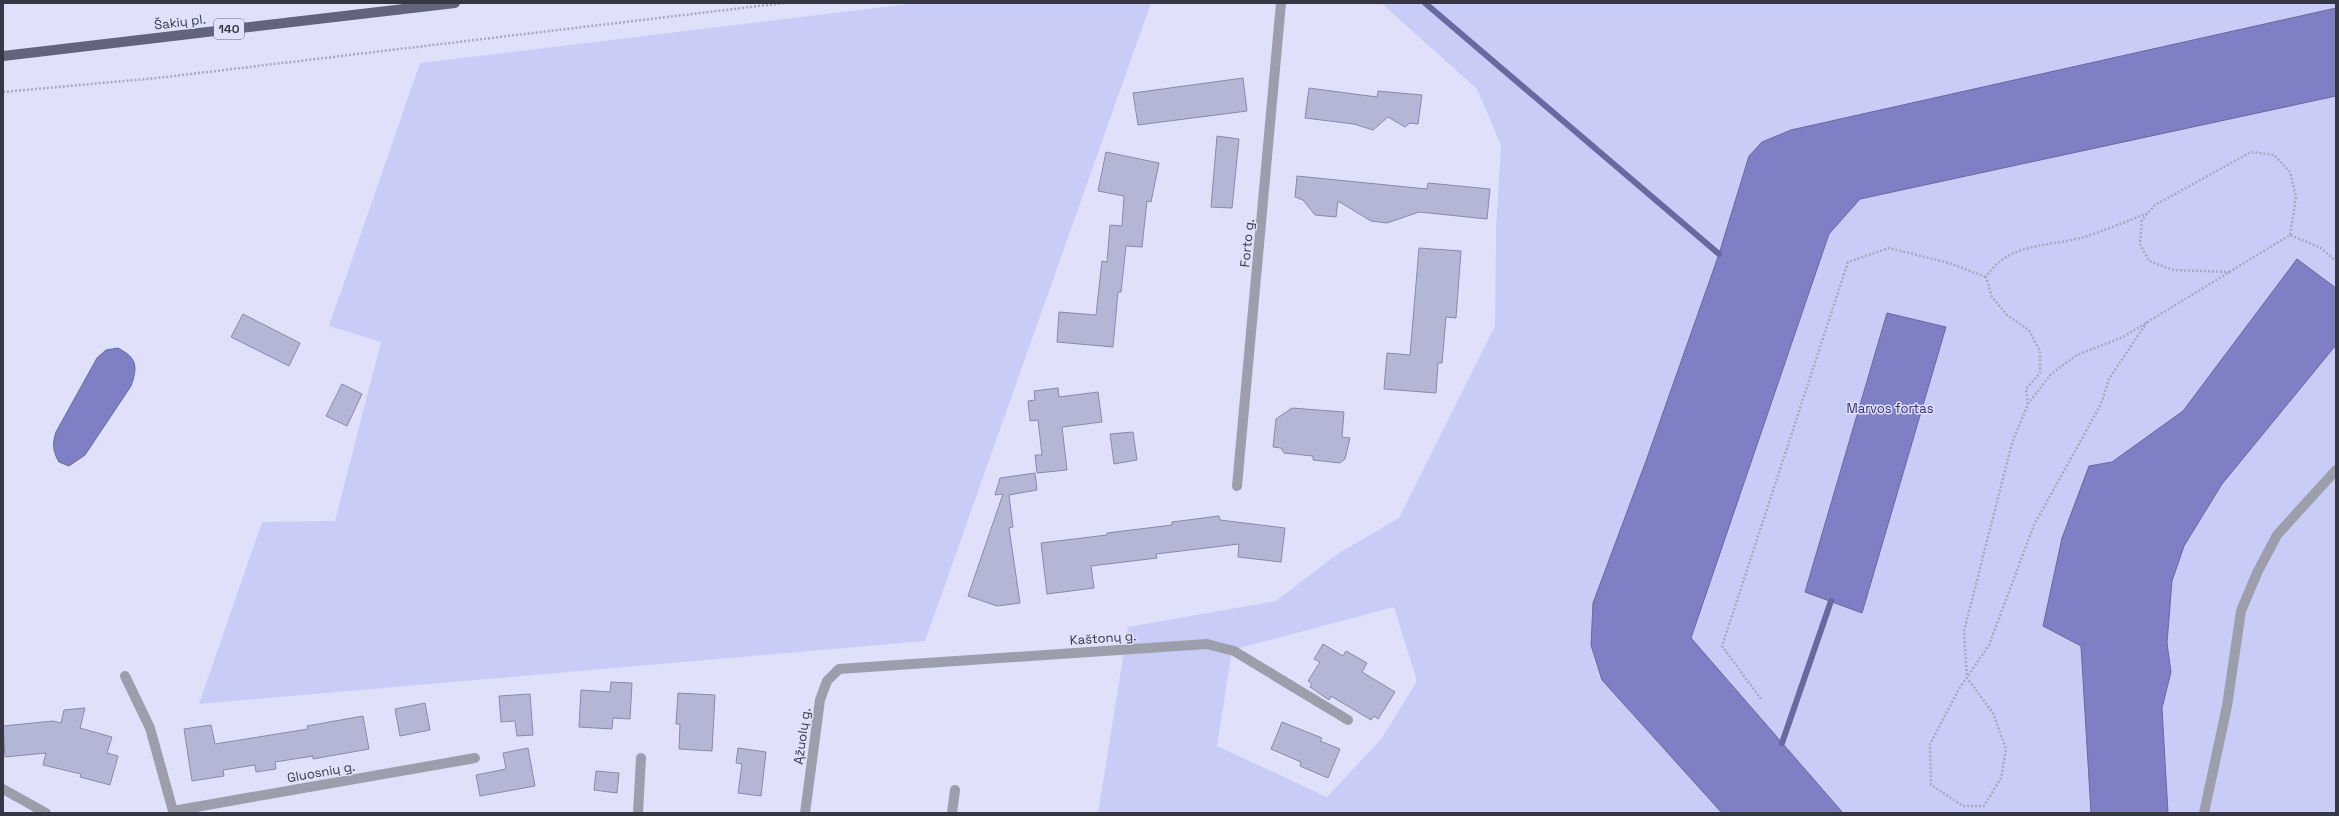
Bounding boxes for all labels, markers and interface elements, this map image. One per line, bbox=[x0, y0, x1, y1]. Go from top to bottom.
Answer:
street label: Šakių pl. bbox=[153, 10, 207, 34]
road number: 140 bbox=[214, 19, 244, 39]
street label: Forto g. bbox=[1236, 218, 1258, 268]
park label: Marvos fortas bbox=[1846, 400, 1934, 417]
street label: Kaštonų g. bbox=[1069, 627, 1137, 649]
street label: Ąžuolų g. bbox=[790, 707, 814, 765]
street label: Gluosnių g. bbox=[286, 758, 356, 786]

